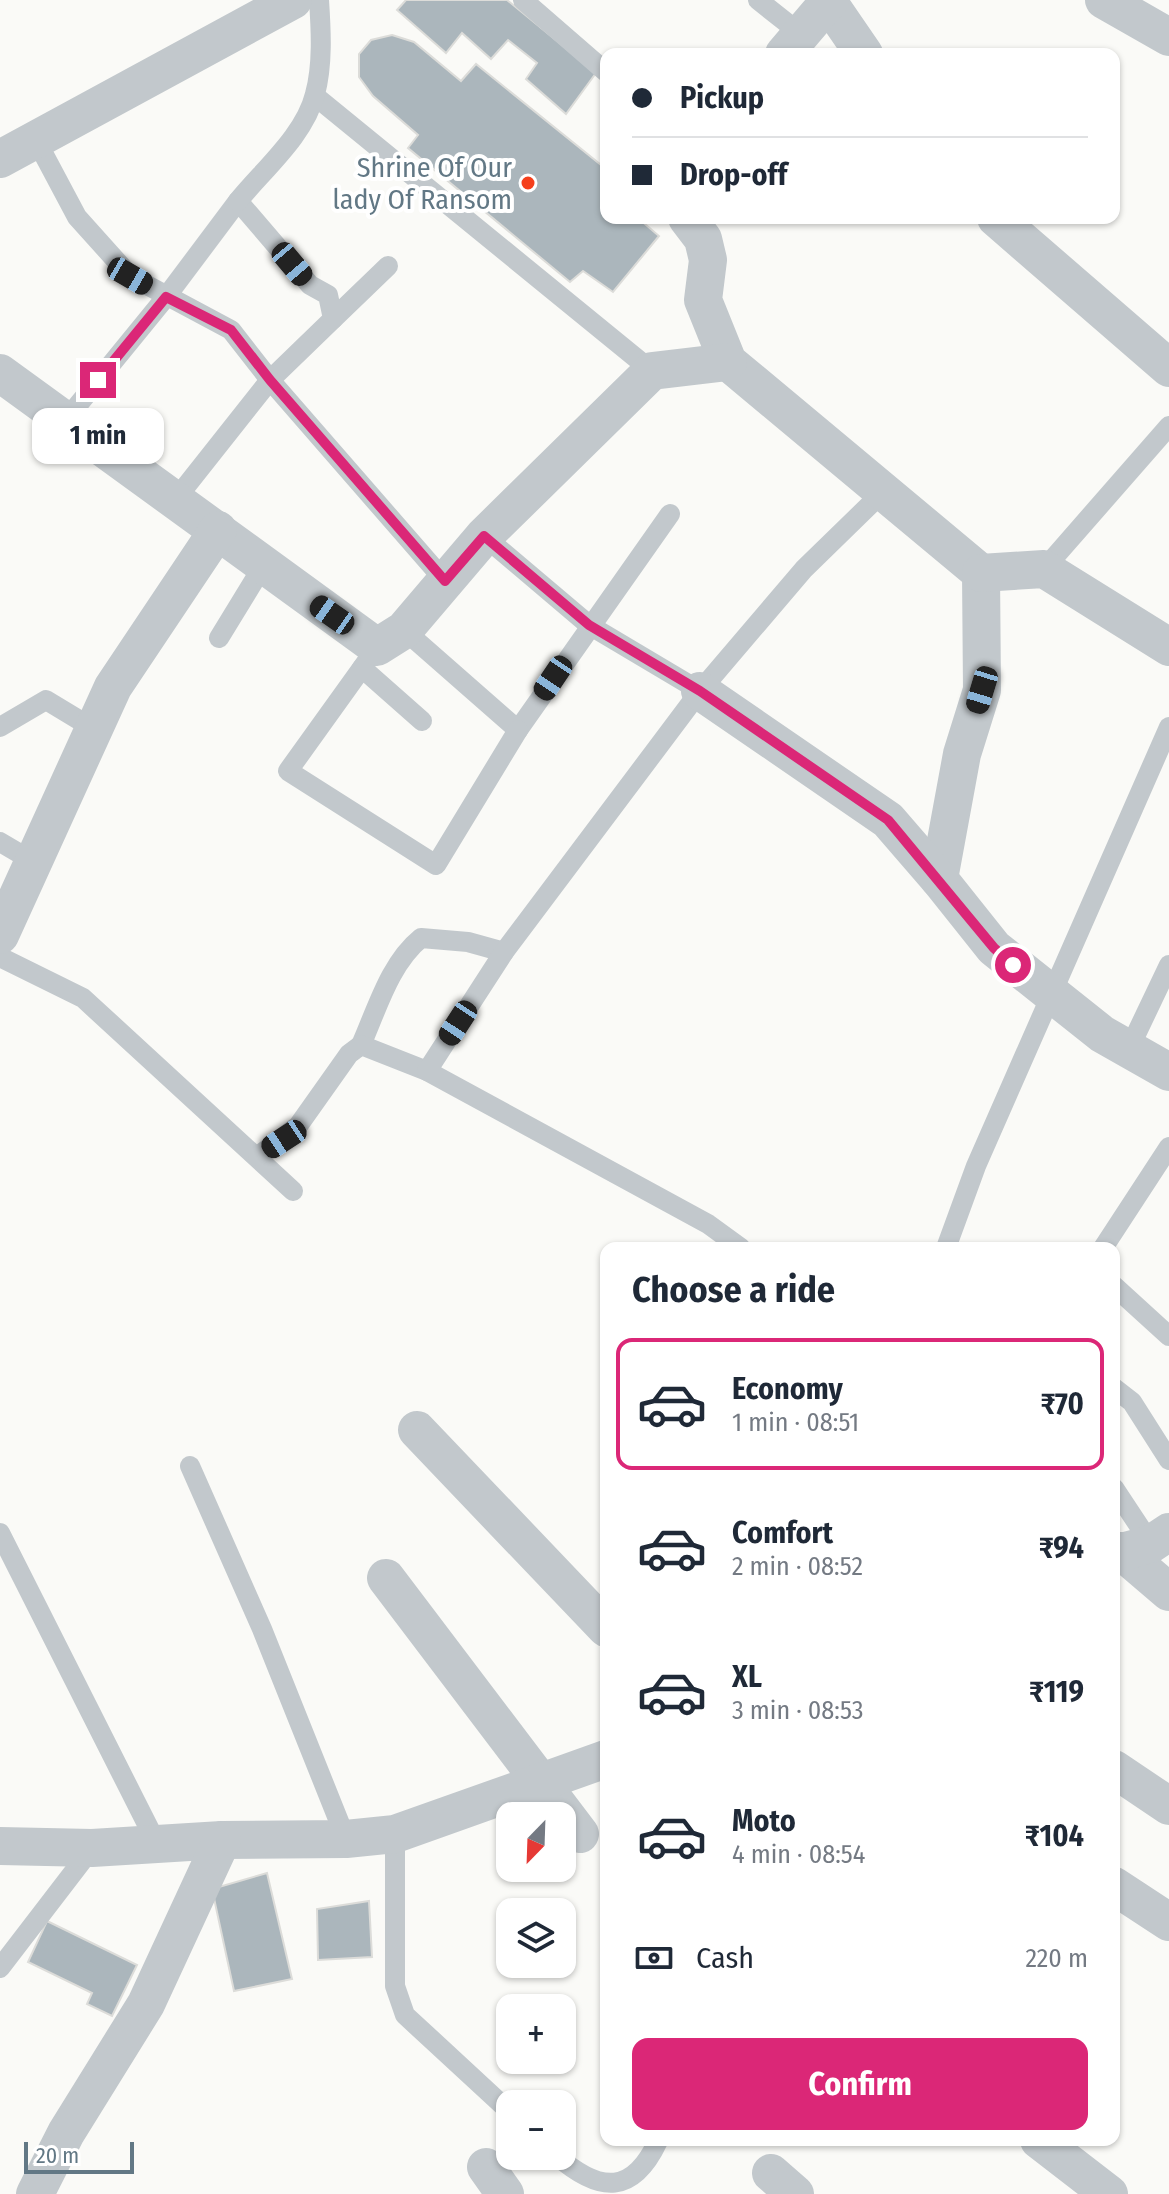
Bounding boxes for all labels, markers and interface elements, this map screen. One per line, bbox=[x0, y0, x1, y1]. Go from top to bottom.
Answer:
text: Pickup bbox=[680, 80, 764, 116]
place label: Shrine Of Our lady Of Ransom bbox=[333, 151, 512, 216]
text: Drop-off bbox=[680, 157, 787, 193]
marker: Shrine Of Our lady Of Ransom bbox=[519, 174, 537, 192]
car bbox=[267, 238, 317, 290]
car bbox=[103, 254, 157, 298]
route end bbox=[80, 362, 116, 398]
callout: 1 min bbox=[32, 408, 164, 464]
text: 1 min bbox=[70, 420, 126, 451]
car bbox=[305, 591, 359, 639]
car bbox=[530, 651, 576, 705]
car bbox=[964, 664, 1000, 716]
route start bbox=[995, 947, 1031, 983]
car bbox=[435, 996, 481, 1050]
car bbox=[257, 1116, 311, 1162]
text: Choose a ride bbox=[632, 1268, 835, 1312]
icon: car bbox=[636, 1368, 708, 1440]
text: Economy bbox=[732, 1371, 843, 1407]
text: ₹70 bbox=[1040, 1386, 1084, 1422]
text: 1 min · 08:51 bbox=[732, 1407, 859, 1438]
icon: car bbox=[636, 1512, 708, 1584]
text: Comfort bbox=[732, 1515, 833, 1551]
text: ₹94 bbox=[1039, 1530, 1084, 1566]
text: 2 min · 08:52 bbox=[732, 1551, 863, 1582]
icon: car bbox=[636, 1656, 708, 1728]
text: XL bbox=[732, 1659, 762, 1695]
text: ₹119 bbox=[1029, 1674, 1084, 1710]
text: 3 min · 08:53 bbox=[732, 1695, 863, 1726]
icon: car bbox=[636, 1800, 708, 1872]
north arrow bbox=[496, 1802, 576, 1882]
map controls bbox=[496, 1802, 576, 2170]
text: Moto bbox=[732, 1803, 796, 1839]
text: ₹104 bbox=[1025, 1818, 1084, 1854]
text: 4 min · 08:54 bbox=[732, 1839, 865, 1870]
button: layers bbox=[496, 1898, 576, 1978]
icon: cash bbox=[632, 1936, 676, 1980]
text: Cash bbox=[696, 1940, 754, 1976]
text: 220 m bbox=[1025, 1943, 1088, 1974]
button: + bbox=[496, 1994, 576, 2074]
button: Confirm bbox=[632, 2038, 1088, 2130]
button: − bbox=[496, 2090, 576, 2170]
scale bar bbox=[24, 2138, 134, 2174]
text: 20 m bbox=[36, 2142, 79, 2169]

